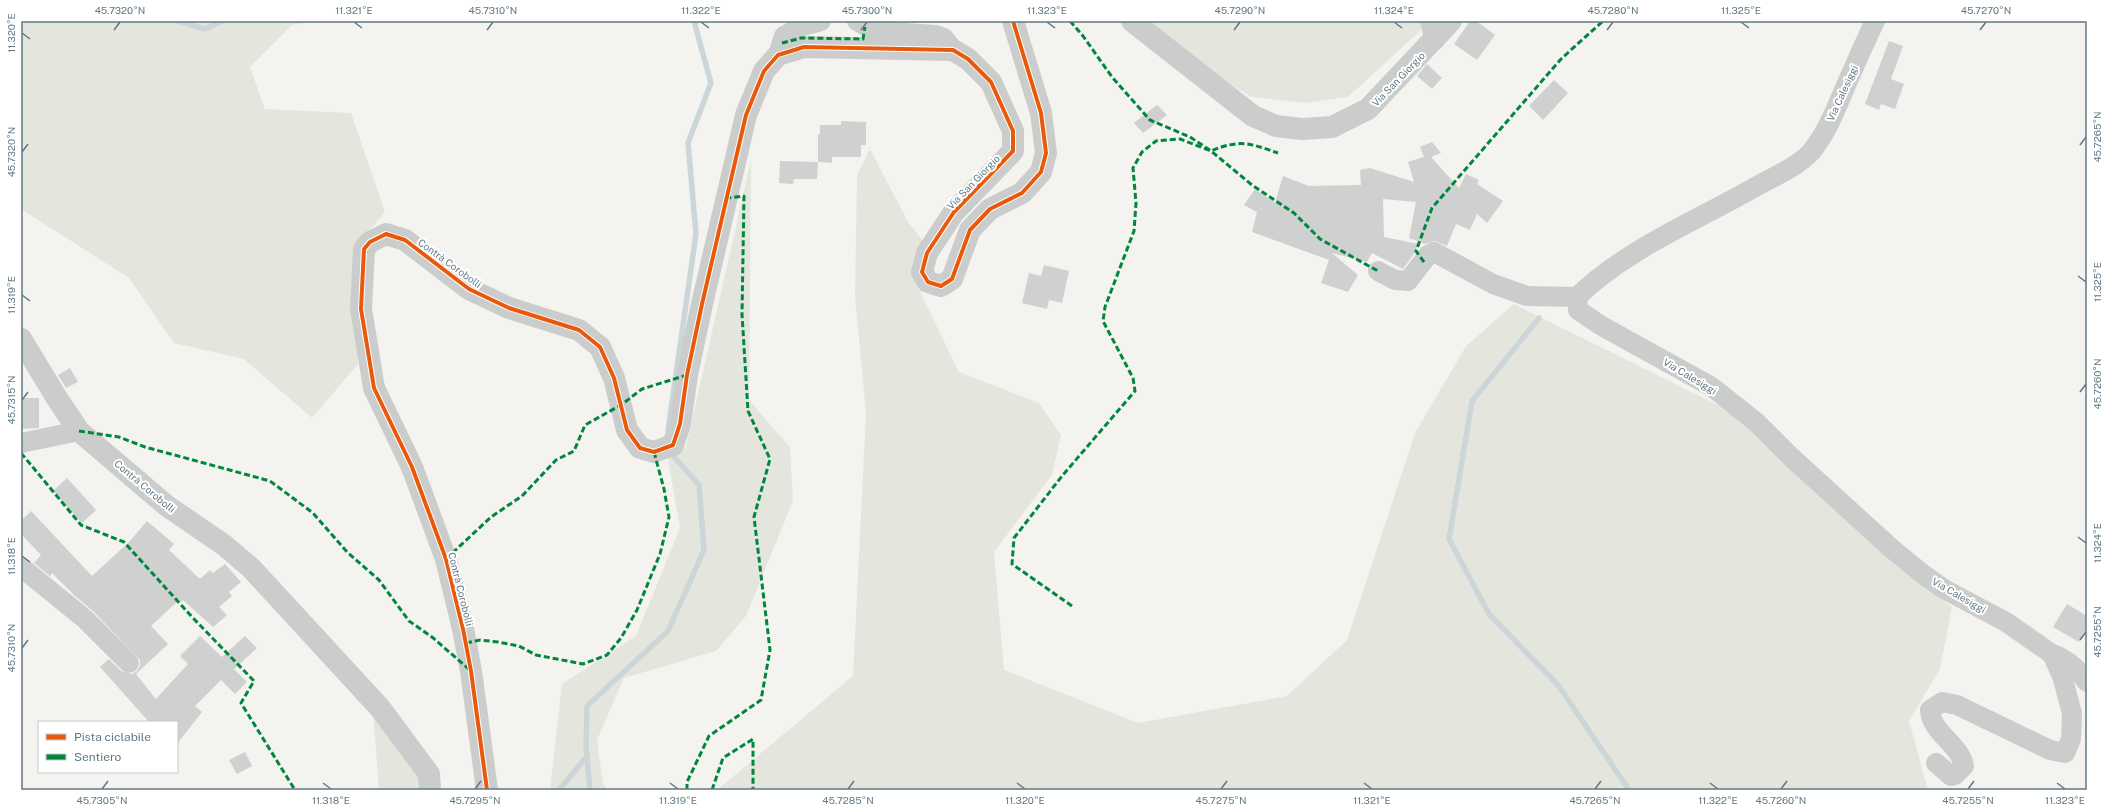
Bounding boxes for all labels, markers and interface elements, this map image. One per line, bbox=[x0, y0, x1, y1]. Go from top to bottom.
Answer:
text: 45.7320°N bbox=[95, 4, 145, 16]
text: 11.321°E bbox=[335, 4, 373, 16]
text: 45.7310°N bbox=[469, 4, 517, 16]
text: 11.322°E bbox=[681, 4, 721, 16]
text: 45.7300°N bbox=[842, 4, 892, 16]
text: 11.323°E bbox=[1027, 4, 1067, 16]
text: 45.7290°N bbox=[1215, 4, 1265, 16]
text: 11.324°E bbox=[1374, 4, 1414, 16]
text: 45.7280°N bbox=[1587, 4, 1639, 16]
text: 11.325°E bbox=[1721, 4, 1761, 16]
text: 45.7270°N bbox=[1961, 4, 2011, 16]
text: 11.320°E bbox=[5, 13, 17, 53]
street label: Via San Giorgio bbox=[1369, 49, 1427, 109]
street label: Via Calesiggi bbox=[1824, 63, 1860, 123]
text: 45.7265°N bbox=[2091, 111, 2103, 163]
text: 45.7320°N bbox=[5, 127, 17, 177]
street label: Via San Giorgio bbox=[944, 152, 1002, 212]
street label: Contrà Corobolli bbox=[416, 236, 484, 290]
text: 11.325°E bbox=[2091, 262, 2103, 302]
text: 11.319°E bbox=[5, 276, 17, 314]
street label: Via Calesiggi bbox=[1661, 355, 1719, 397]
text: 45.7260°N bbox=[2091, 359, 2103, 409]
text: 45.7315°N bbox=[5, 375, 17, 425]
street label: Contrà Corobolli bbox=[112, 457, 178, 515]
text: 11.324°E bbox=[2091, 523, 2103, 563]
text: 11.318°E bbox=[5, 537, 17, 575]
street label: Contrà Corobolli bbox=[446, 551, 476, 627]
street label: Via Calesiggi bbox=[1930, 575, 1988, 615]
text: 45.7255°N bbox=[2091, 606, 2103, 658]
text: 45.7310°N bbox=[5, 624, 17, 672]
legend bbox=[38, 721, 178, 773]
text: Pista ciclabile bbox=[74, 730, 151, 744]
text: Sentiero bbox=[74, 750, 122, 764]
text: 45.7305°N bbox=[76, 794, 128, 806]
text: 11.318°E bbox=[312, 794, 350, 806]
text: 45.7295°N bbox=[449, 794, 501, 806]
text: 11.319°E bbox=[659, 794, 697, 806]
text: 45.7285°N bbox=[822, 794, 874, 806]
text: 11.320°E bbox=[1005, 794, 1045, 806]
text: 45.7275°N bbox=[1196, 794, 1246, 806]
text: 11.321°E bbox=[1353, 794, 1391, 806]
text: 45.7265°N bbox=[1569, 794, 1621, 806]
text: 11.322°E bbox=[1698, 794, 1738, 806]
text: 45.7260°N bbox=[1756, 794, 1806, 806]
text: 45.7255°N bbox=[1942, 794, 1994, 806]
text: 11.323°E bbox=[2045, 794, 2085, 806]

